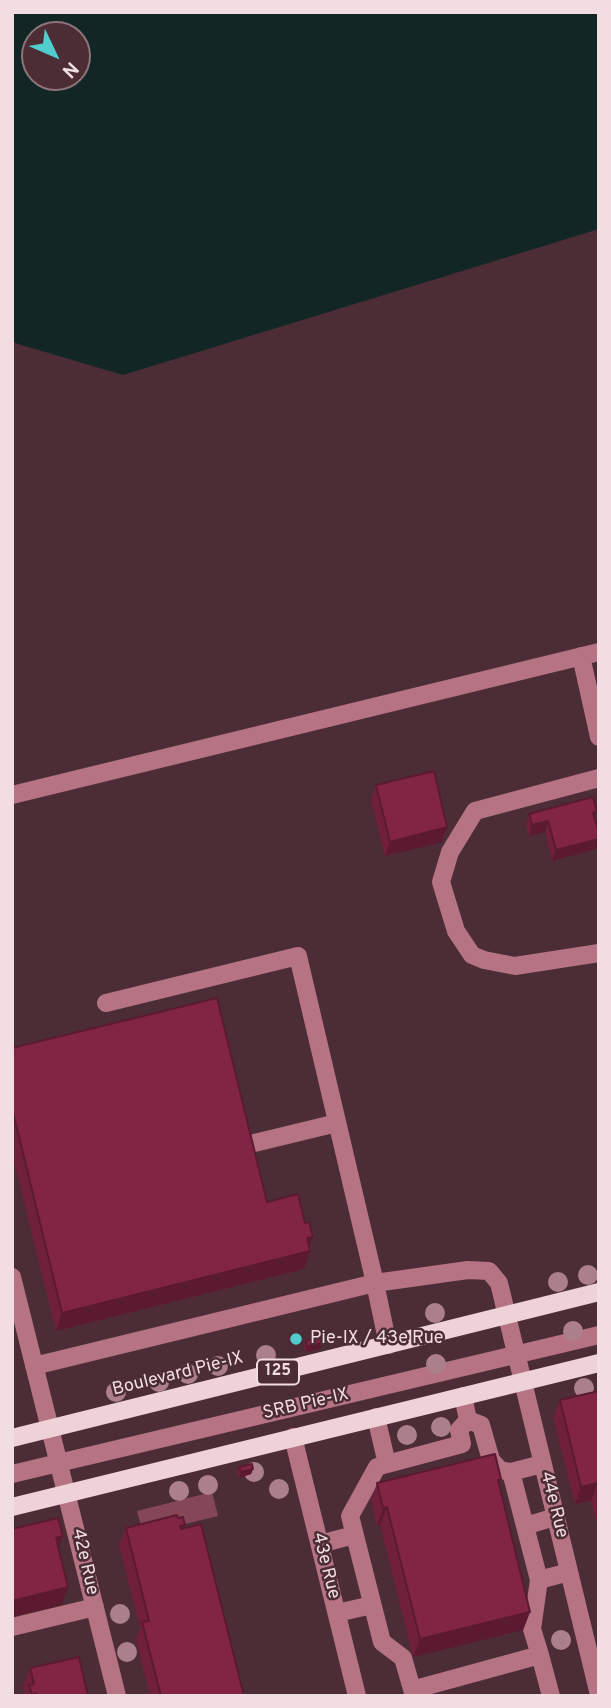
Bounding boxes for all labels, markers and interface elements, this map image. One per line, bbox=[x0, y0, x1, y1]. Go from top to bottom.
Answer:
north arrow bbox=[21, 21, 91, 91]
text: N bbox=[56, 56, 83, 82]
place label: Pie-IX / 43e Rue bbox=[310, 1328, 443, 1350]
marker: Pie-IX / 43e Rue bbox=[288, 1331, 304, 1347]
street label: Boulevard Pie-IX bbox=[110, 1348, 246, 1402]
road number: 125 bbox=[257, 1360, 299, 1384]
street label: SRB Pie-IX bbox=[261, 1385, 351, 1425]
street label: 44e Rue bbox=[534, 1470, 572, 1540]
street label: 42e Rue bbox=[66, 1527, 102, 1597]
street label: 43e Rue bbox=[306, 1531, 344, 1601]

